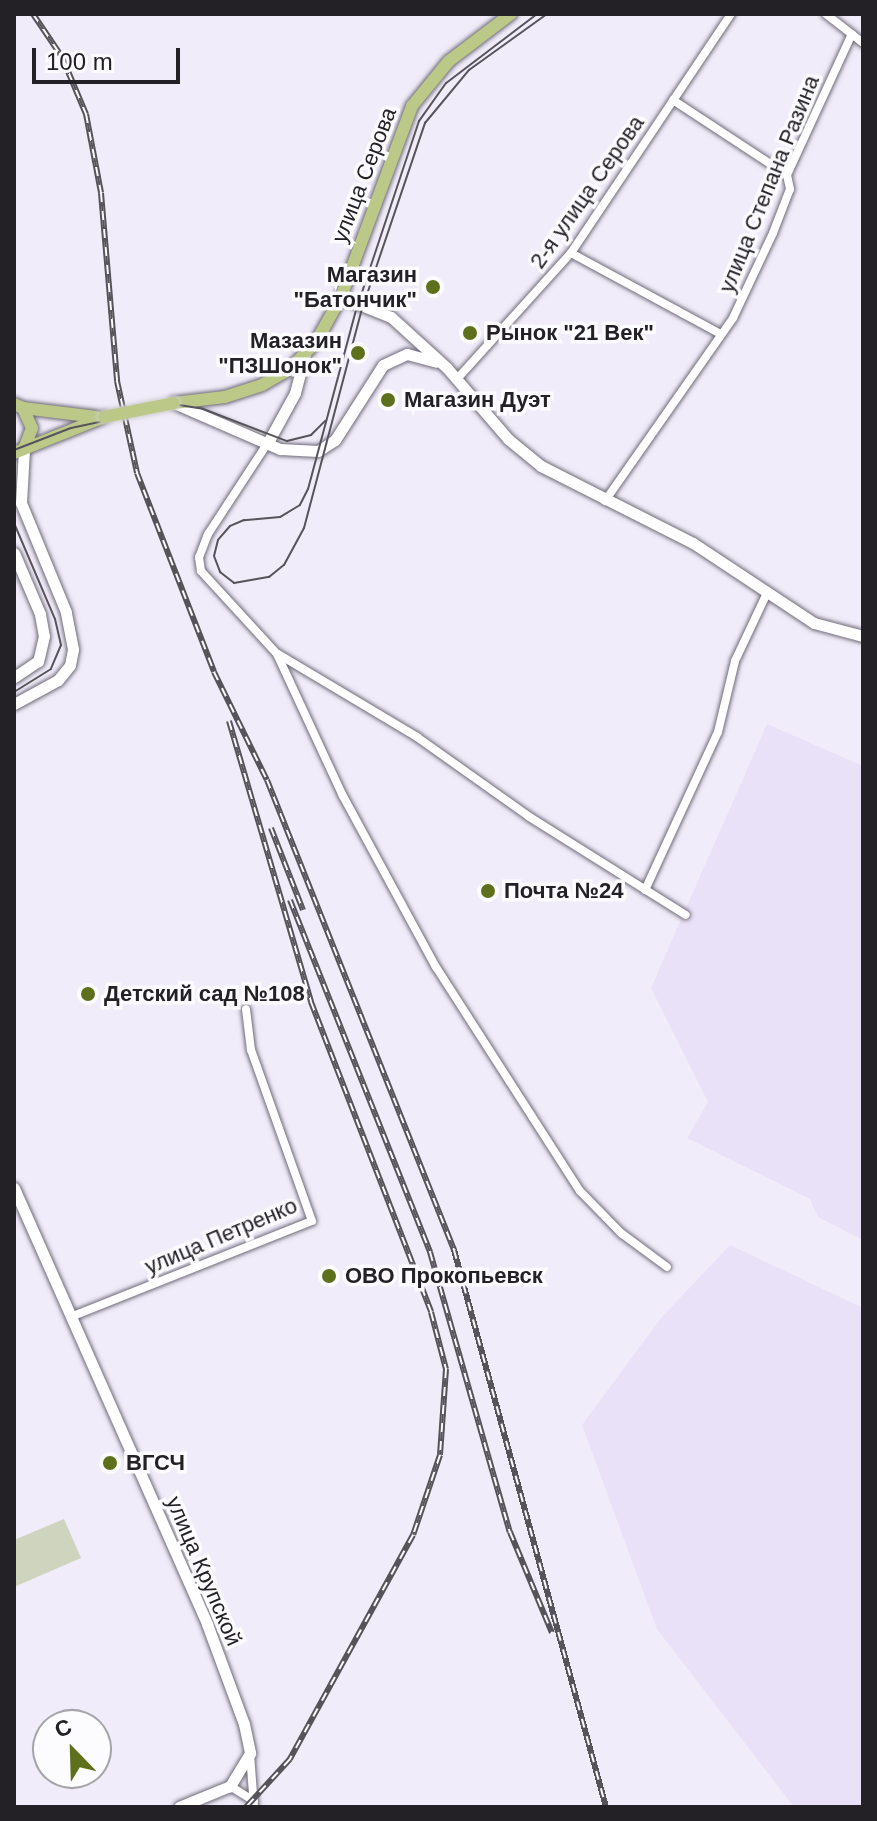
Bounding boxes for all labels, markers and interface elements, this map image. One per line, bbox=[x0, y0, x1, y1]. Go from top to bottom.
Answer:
scale bar bbox=[36, 32, 184, 82]
text: 100 m bbox=[46, 48, 113, 75]
street label: улица Степана Разина bbox=[713, 72, 825, 296]
street label: улица Серова bbox=[326, 104, 402, 246]
street label: 2-я улица Серова bbox=[524, 111, 650, 273]
place label: Магазин "Батончик" bbox=[294, 261, 417, 312]
marker: Магазин "Батончик" bbox=[424, 278, 442, 296]
place label: Рынок "21 Век" bbox=[486, 320, 654, 346]
marker: Рынок "21 Век" bbox=[461, 324, 479, 342]
place label: Мазазин "ПЗШонок" bbox=[218, 327, 342, 378]
marker: Мазазин "ПЗШонок" bbox=[349, 344, 367, 362]
place label: Магазин Дуэт bbox=[404, 387, 551, 413]
marker: Магазин Дуэт bbox=[379, 391, 397, 409]
place label: Почта №24 bbox=[504, 878, 624, 904]
marker: Почта №24 bbox=[479, 882, 497, 900]
place label: Детский сад №108 bbox=[104, 981, 305, 1007]
marker: Детский сад №108 bbox=[79, 985, 97, 1003]
street label: улица Петренко bbox=[141, 1192, 301, 1280]
place label: ОВО Прокопьевск bbox=[345, 1263, 543, 1289]
marker: ОВО Прокопьевск bbox=[320, 1267, 338, 1285]
place label: ВГСЧ bbox=[126, 1450, 185, 1476]
marker: ВГСЧ bbox=[101, 1454, 119, 1472]
street label: улица Крупской bbox=[161, 1492, 247, 1650]
north arrow bbox=[32, 1709, 112, 1789]
text: С bbox=[51, 1714, 75, 1743]

